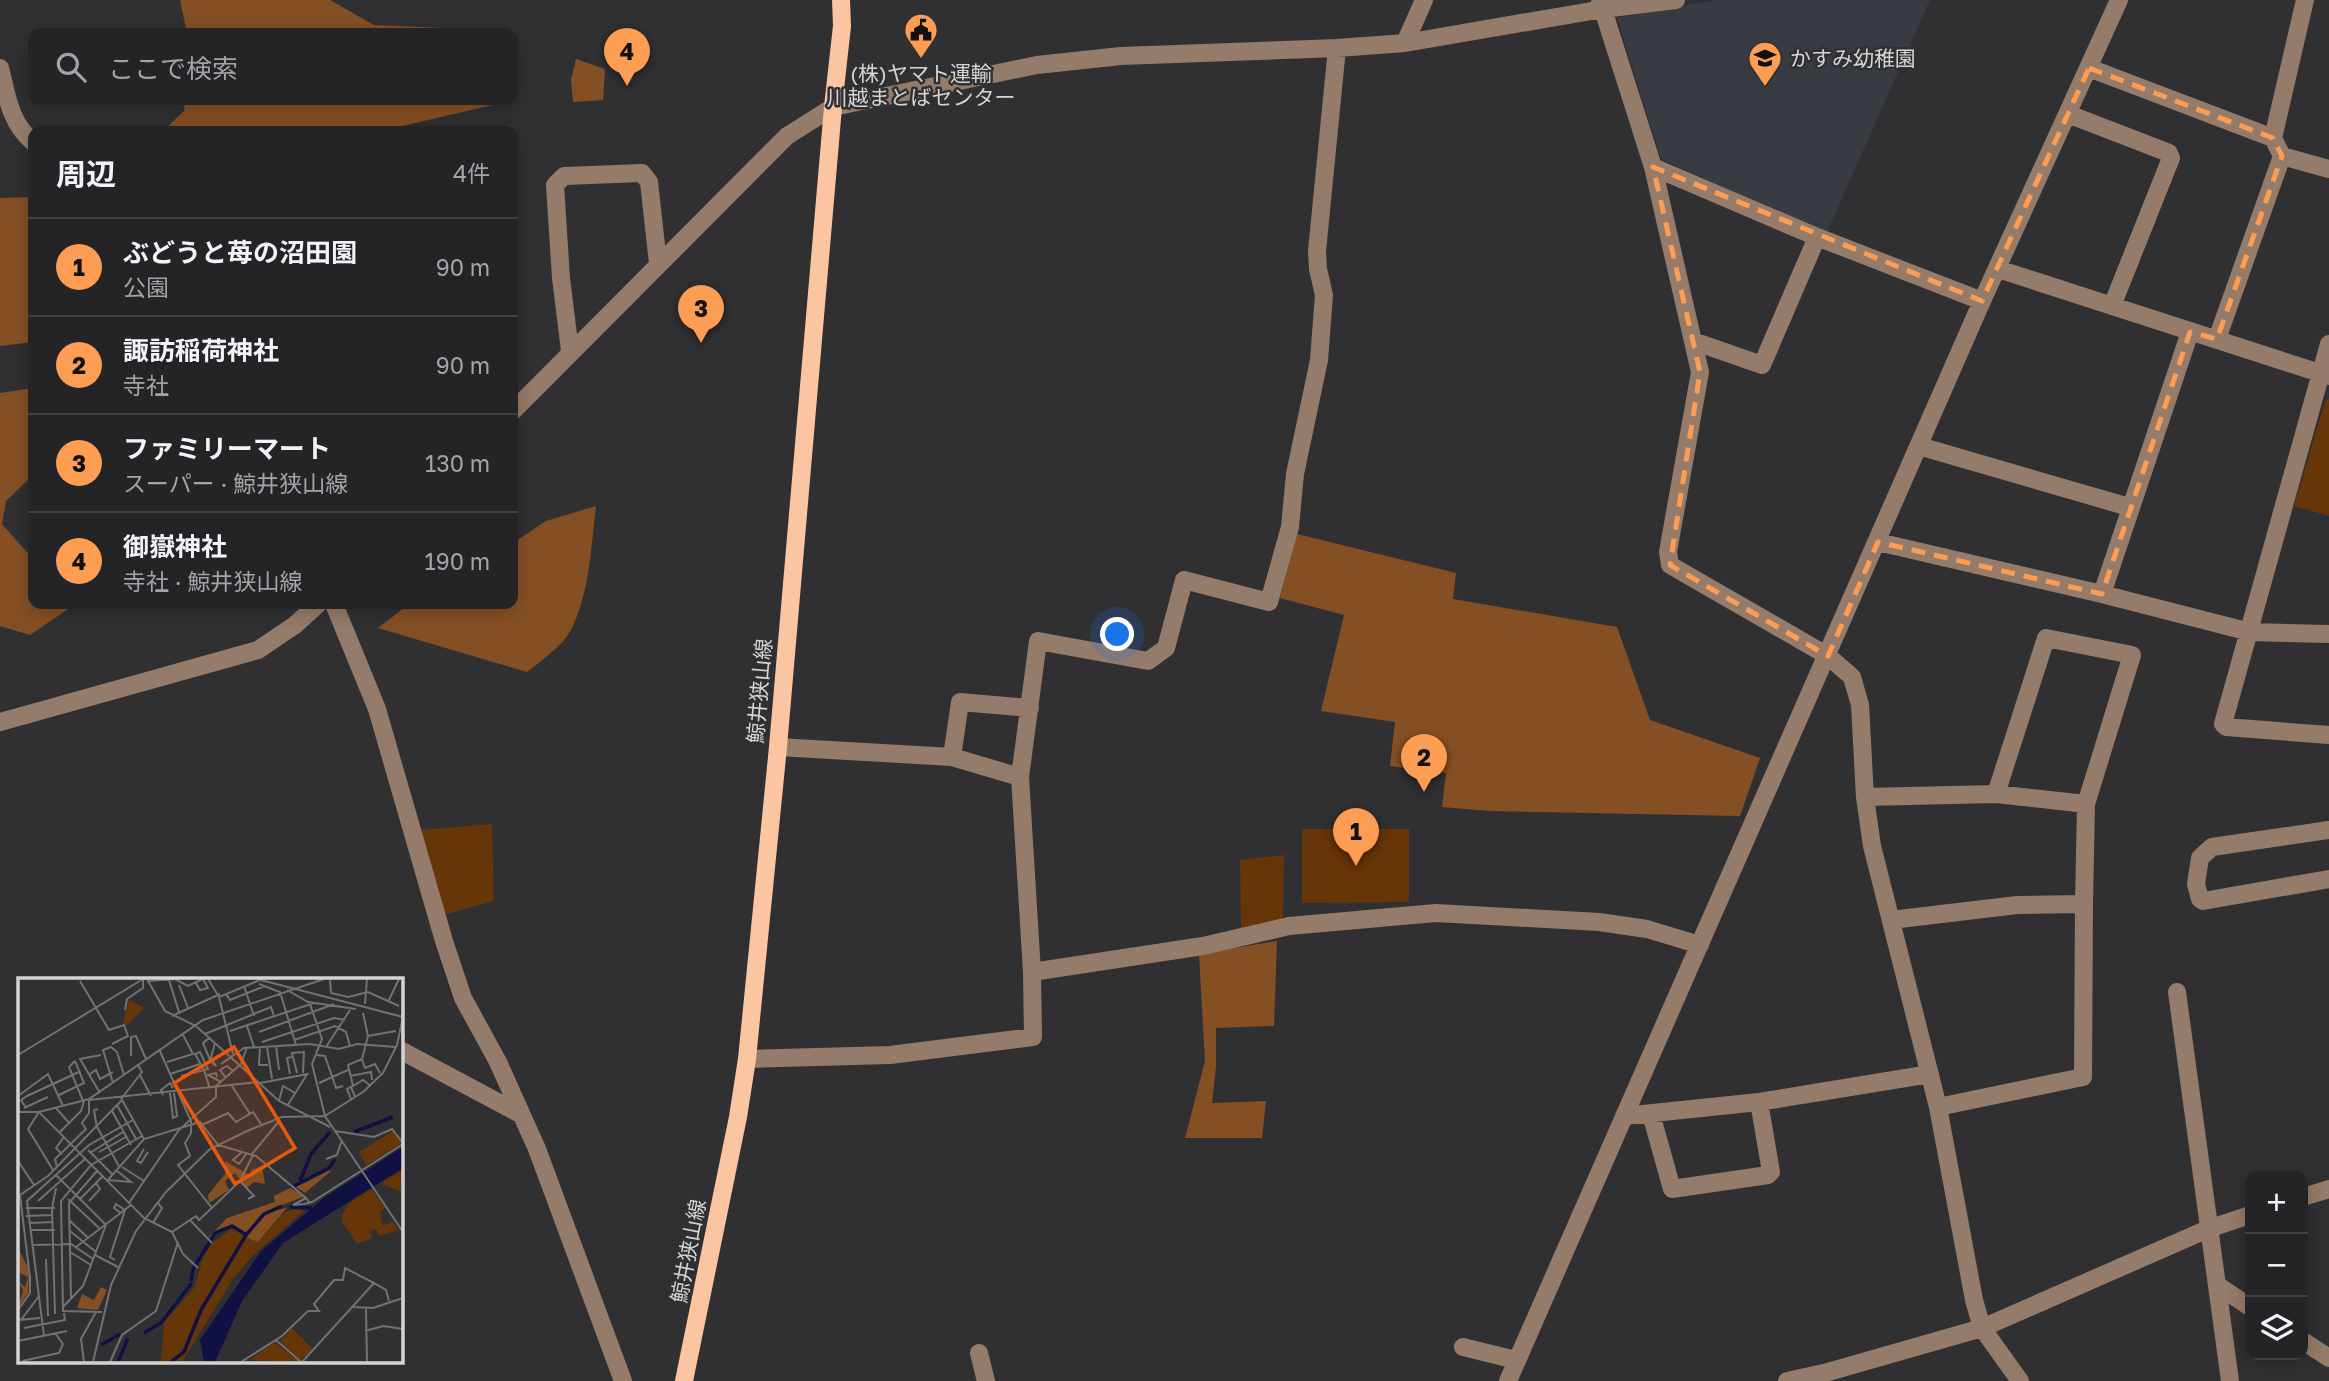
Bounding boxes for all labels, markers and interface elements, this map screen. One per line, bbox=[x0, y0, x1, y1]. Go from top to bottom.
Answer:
public building icon: (株)ヤマト運輸 川越まとばセンター bbox=[902, 11, 940, 60]
search box bbox=[28, 28, 518, 105]
pin: 4 bbox=[604, 28, 650, 86]
school or university icon: かすみ幼稚園 bbox=[1746, 39, 1784, 88]
place label: かすみ幼稚園 bbox=[1790, 45, 1916, 71]
icon: search bbox=[52, 48, 90, 86]
text: ここで検索 bbox=[108, 53, 238, 84]
place label: (株)ヤマト運輸 川越まとばセンター bbox=[827, 60, 1016, 110]
text: 周辺 bbox=[56, 156, 116, 192]
text: 4件 bbox=[453, 159, 490, 187]
text: ぶどうと苺の沼田園 bbox=[123, 237, 357, 268]
text: 1 bbox=[73, 253, 85, 281]
text: 90 m bbox=[436, 253, 490, 281]
text: 公園 bbox=[123, 273, 169, 301]
pin: 3 bbox=[678, 285, 724, 343]
text: 諏訪稲荷神社 bbox=[123, 335, 279, 366]
text: 2 bbox=[72, 351, 86, 379]
text: 90 m bbox=[436, 351, 490, 379]
text: 寺社 bbox=[123, 371, 169, 399]
text: ファミリーマート bbox=[123, 433, 331, 464]
text: 3 bbox=[72, 449, 86, 477]
text: 130 m bbox=[425, 449, 490, 477]
text: スーパー · 鯨井狭山線 bbox=[123, 469, 348, 497]
text: 御嶽神社 bbox=[123, 531, 227, 562]
text: 4 bbox=[72, 547, 86, 575]
text: 190 m bbox=[425, 547, 490, 575]
text: 寺社 · 鯨井狭山線 bbox=[123, 567, 302, 595]
your location bbox=[1100, 617, 1134, 651]
street label: 鯨井狭山線 bbox=[741, 638, 777, 744]
pin: 2 bbox=[1401, 734, 1447, 792]
pin: 1 bbox=[1333, 808, 1379, 866]
inset map bbox=[18, 978, 402, 1364]
map controls bbox=[2245, 1171, 2308, 1360]
button: + bbox=[2245, 1171, 2308, 1234]
street label: 鯨井狭山線 bbox=[665, 1197, 711, 1305]
button: − bbox=[2245, 1234, 2308, 1297]
button: layers bbox=[2245, 1297, 2308, 1360]

